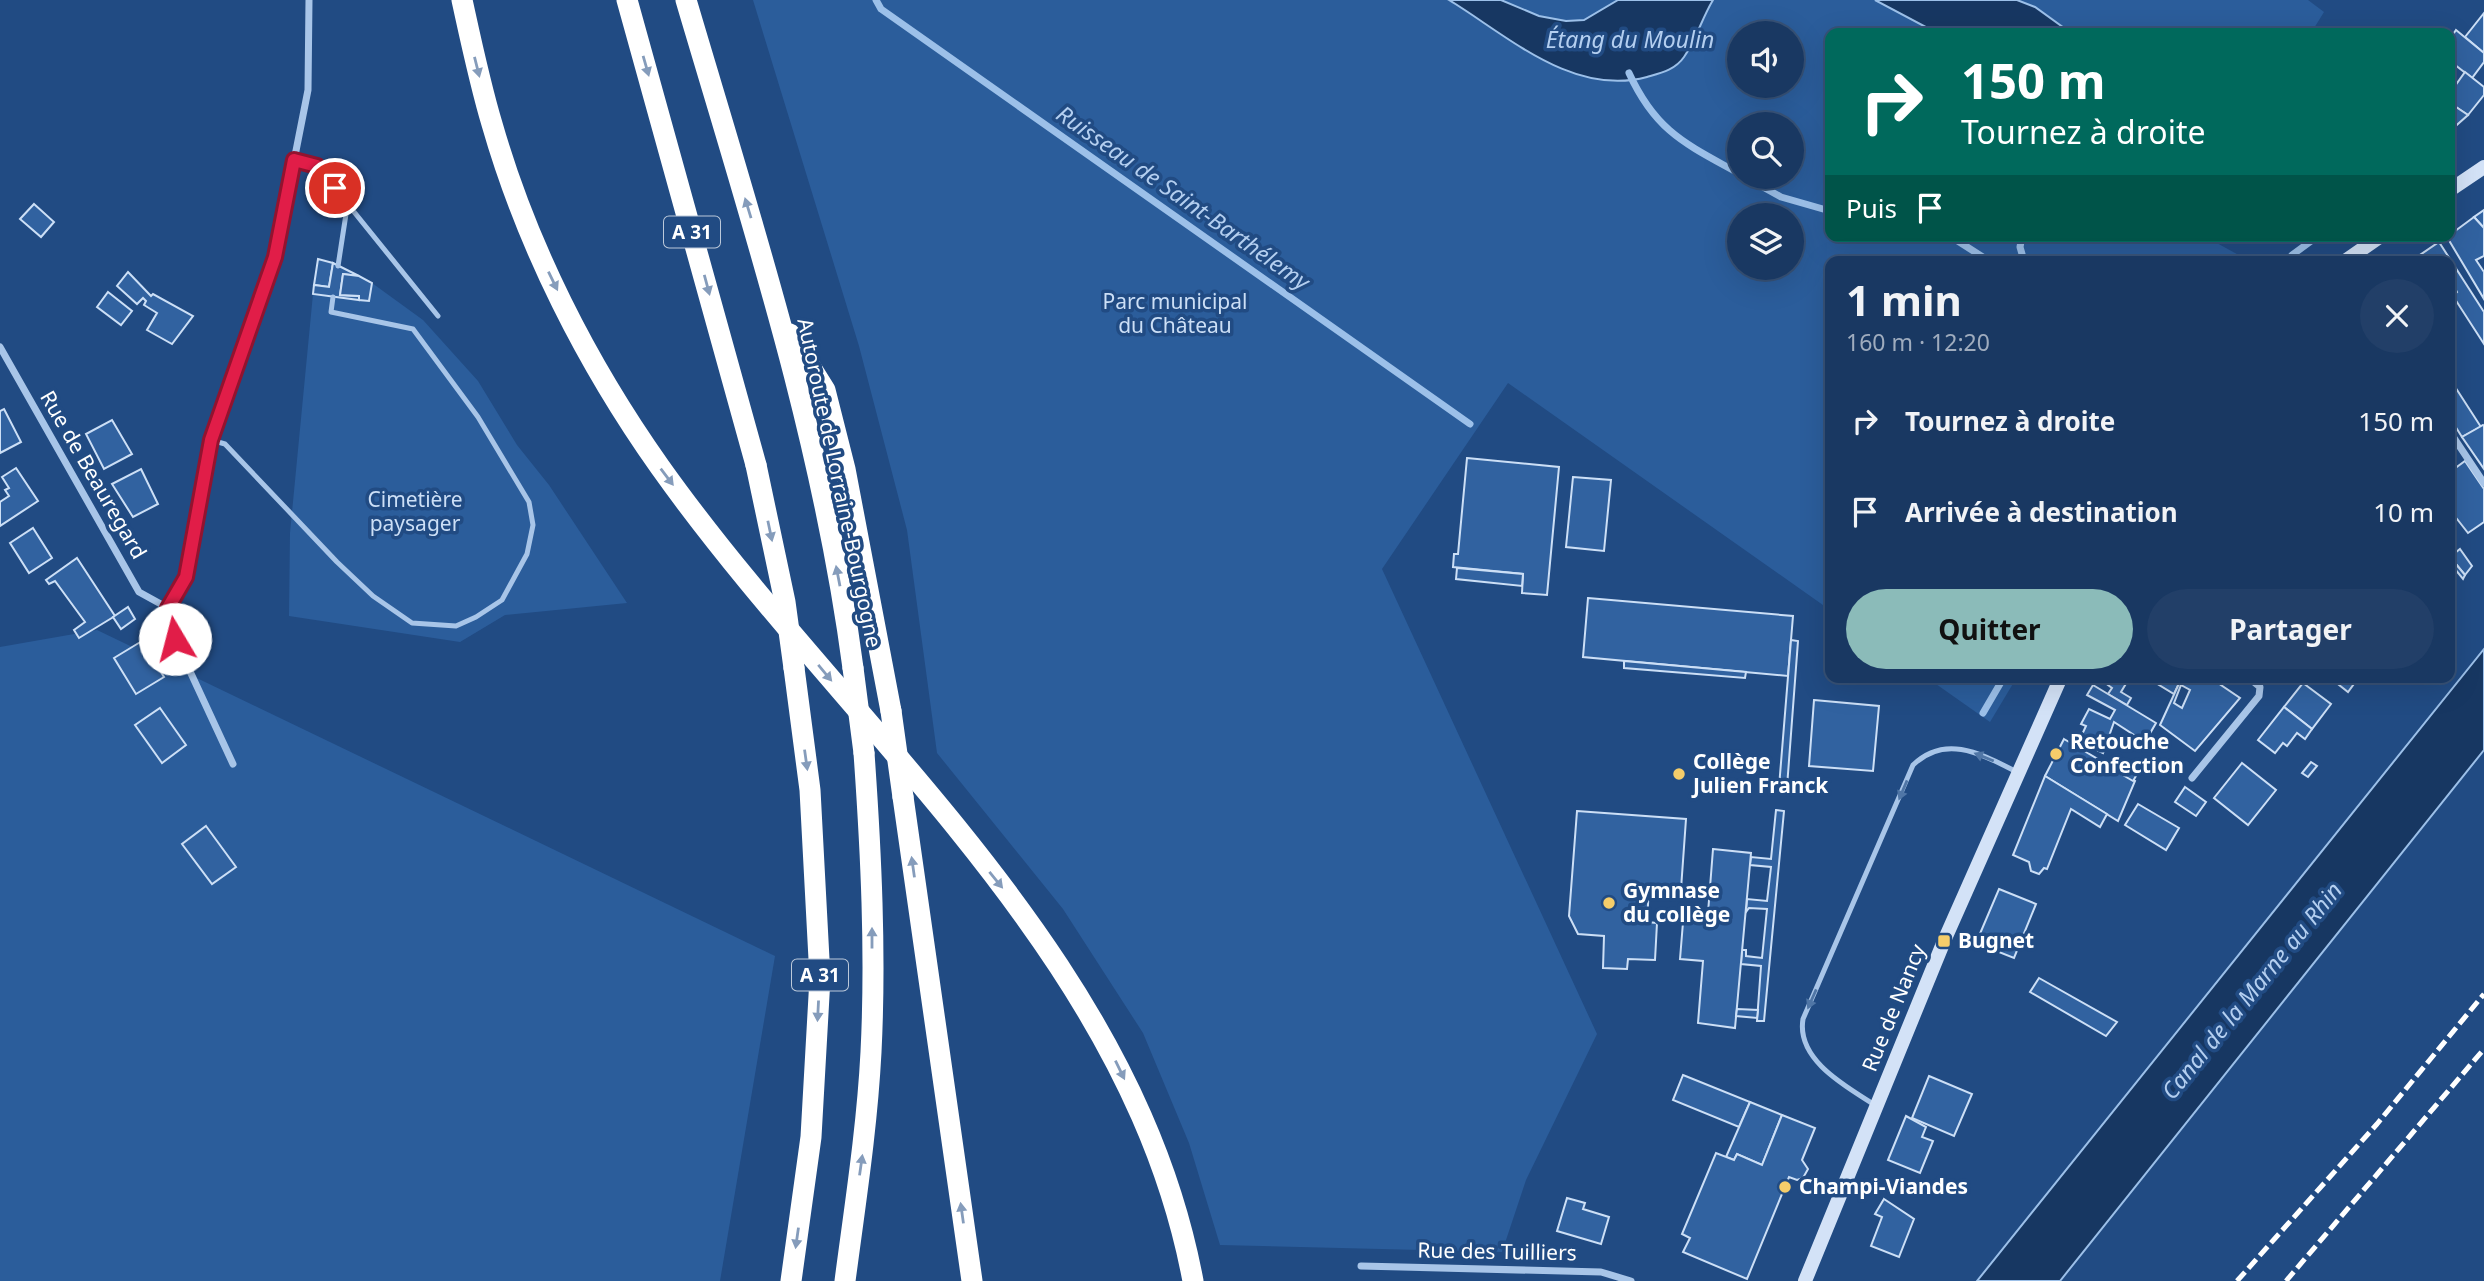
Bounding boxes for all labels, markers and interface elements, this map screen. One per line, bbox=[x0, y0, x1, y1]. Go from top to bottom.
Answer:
map controls bbox=[1727, 21, 1804, 280]
button: sound bbox=[1727, 21, 1804, 98]
water label: Étang du Moulin bbox=[1546, 23, 1714, 55]
text: 150 m bbox=[1961, 47, 2106, 113]
one-way arrow bbox=[641, 55, 652, 77]
one-way arrow bbox=[472, 56, 483, 78]
icon: right bbox=[1846, 56, 1937, 147]
water label: Ruisseau de Saint-Barthélemy bbox=[1051, 97, 1318, 298]
text: Tournez à droite bbox=[1961, 110, 2206, 153]
button: search bbox=[1727, 112, 1804, 189]
pin bbox=[305, 158, 365, 218]
icon: arrive bbox=[316, 169, 354, 207]
icon: arrive bbox=[1911, 189, 1949, 227]
text: Puis bbox=[1846, 190, 1897, 226]
one-way arrow bbox=[742, 197, 752, 218]
button: layers bbox=[1727, 203, 1804, 280]
road number: A 31 bbox=[664, 216, 720, 248]
one-way arrow bbox=[547, 271, 558, 291]
text: 1 min bbox=[1846, 271, 1962, 328]
one-way arrow bbox=[702, 274, 713, 296]
button: close bbox=[2360, 279, 2434, 353]
park label: Parc municipal du Château bbox=[1103, 287, 1247, 339]
street label: Autoroute de Lorraine-Bourgogne bbox=[791, 315, 889, 650]
text: 160 m · 12:20 bbox=[1846, 326, 1990, 358]
street label: Rue de Beauregard bbox=[34, 385, 153, 564]
icon: right bbox=[1846, 402, 1884, 440]
text: Tournez à droite bbox=[1905, 403, 2115, 439]
text: 150 m bbox=[2358, 403, 2434, 439]
one-way arrow bbox=[660, 467, 675, 485]
park label: Cimetière paysager bbox=[367, 485, 463, 537]
icon: arrive bbox=[1846, 493, 1884, 531]
text: Arrivée à destination bbox=[1905, 494, 2178, 530]
text: 10 m bbox=[2373, 494, 2434, 530]
one-way arrow bbox=[765, 520, 776, 542]
one-way arrow bbox=[832, 565, 843, 587]
button: Quitter bbox=[1846, 589, 2133, 669]
button: Partager bbox=[2147, 589, 2434, 669]
position arrow bbox=[138, 602, 212, 676]
one-way arrow bbox=[817, 665, 832, 682]
place label: Retouche Confection bbox=[2070, 727, 2184, 779]
marker: Retouche Confection bbox=[2048, 746, 2064, 762]
place label: Collège Julien Franck bbox=[1691, 747, 1829, 799]
one-way arrow bbox=[801, 749, 812, 771]
one-way arrow bbox=[1973, 751, 1994, 762]
marker: Collège Julien Franck bbox=[1671, 766, 1687, 782]
one-way arrow bbox=[1897, 780, 1909, 800]
one-way arrow bbox=[907, 856, 918, 878]
one-way arrow bbox=[989, 870, 1004, 888]
water label: Canal de la Marne au Rhin bbox=[2153, 875, 2349, 1106]
place label: Gymnase du collège bbox=[1623, 876, 1730, 928]
marker: Gymnase du collège bbox=[1601, 895, 1617, 911]
place label: Bugnet bbox=[1958, 926, 2034, 954]
one-way arrow bbox=[866, 927, 878, 949]
marker: Bugnet bbox=[1936, 933, 1952, 949]
street label: Rue de Nancy bbox=[1855, 939, 1931, 1075]
road number: A 31 bbox=[792, 959, 848, 990]
one-way arrow bbox=[1807, 988, 1818, 1009]
one-way arrow bbox=[812, 1001, 823, 1023]
one-way arrow bbox=[1115, 1060, 1126, 1080]
one-way arrow bbox=[856, 1154, 867, 1176]
place label: Champi-Viandes bbox=[1799, 1172, 1968, 1200]
marker: Champi-Viandes bbox=[1777, 1179, 1793, 1195]
one-way arrow bbox=[956, 1202, 967, 1224]
one-way arrow bbox=[792, 1227, 803, 1249]
street label: Rue des Tuilliers bbox=[1417, 1236, 1577, 1266]

